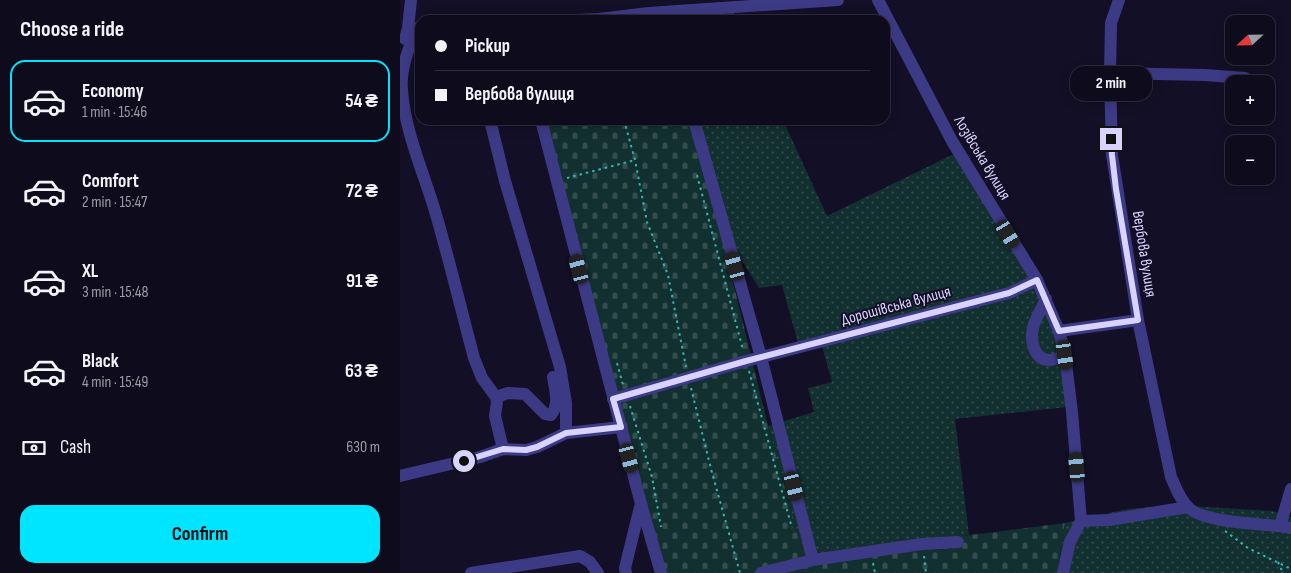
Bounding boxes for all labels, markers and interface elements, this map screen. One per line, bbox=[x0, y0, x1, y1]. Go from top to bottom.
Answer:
north arrow bbox=[1225, 15, 1275, 65]
map controls bbox=[1225, 15, 1275, 185]
text: Choose a ride bbox=[20, 16, 124, 43]
text: Pickup bbox=[465, 35, 510, 58]
callout: 2 min bbox=[1070, 66, 1152, 102]
text: 2 min bbox=[1096, 74, 1126, 93]
button: + bbox=[1225, 75, 1275, 125]
icon: car bbox=[22, 79, 67, 124]
text: Economy bbox=[82, 80, 144, 103]
text: Вербова вулиця bbox=[465, 83, 574, 106]
text: 54 ₴ bbox=[345, 90, 378, 113]
text: 1 min · 15:46 bbox=[82, 103, 147, 122]
street label: Лозівська вулиця bbox=[949, 112, 1014, 203]
route end bbox=[1100, 128, 1122, 150]
button: − bbox=[1225, 135, 1275, 185]
icon: car bbox=[22, 169, 67, 214]
text: Comfort bbox=[82, 170, 139, 193]
text: 72 ₴ bbox=[346, 180, 378, 203]
text: 2 min · 15:47 bbox=[82, 193, 148, 212]
street label: Вербова вулиця bbox=[1128, 210, 1160, 298]
car bbox=[993, 217, 1022, 251]
car bbox=[723, 250, 746, 282]
car bbox=[567, 253, 590, 285]
icon: car bbox=[22, 259, 67, 304]
text: XL bbox=[82, 260, 98, 283]
text: 91 ₴ bbox=[346, 270, 378, 293]
street label: Дорошівська вулиця bbox=[839, 282, 953, 330]
text: 3 min · 15:48 bbox=[82, 283, 148, 302]
car bbox=[1055, 339, 1074, 371]
icon: car bbox=[22, 349, 67, 394]
text: Black bbox=[82, 350, 119, 373]
text: 63 ₴ bbox=[345, 360, 378, 383]
text: 4 min · 15:49 bbox=[82, 373, 148, 392]
icon: cash bbox=[20, 434, 48, 462]
text: Cash bbox=[60, 436, 91, 459]
text: 630 m bbox=[346, 438, 380, 457]
car bbox=[617, 442, 640, 474]
route start bbox=[453, 450, 475, 472]
car bbox=[1068, 451, 1085, 483]
car bbox=[783, 470, 804, 502]
button: Confirm bbox=[20, 505, 380, 563]

